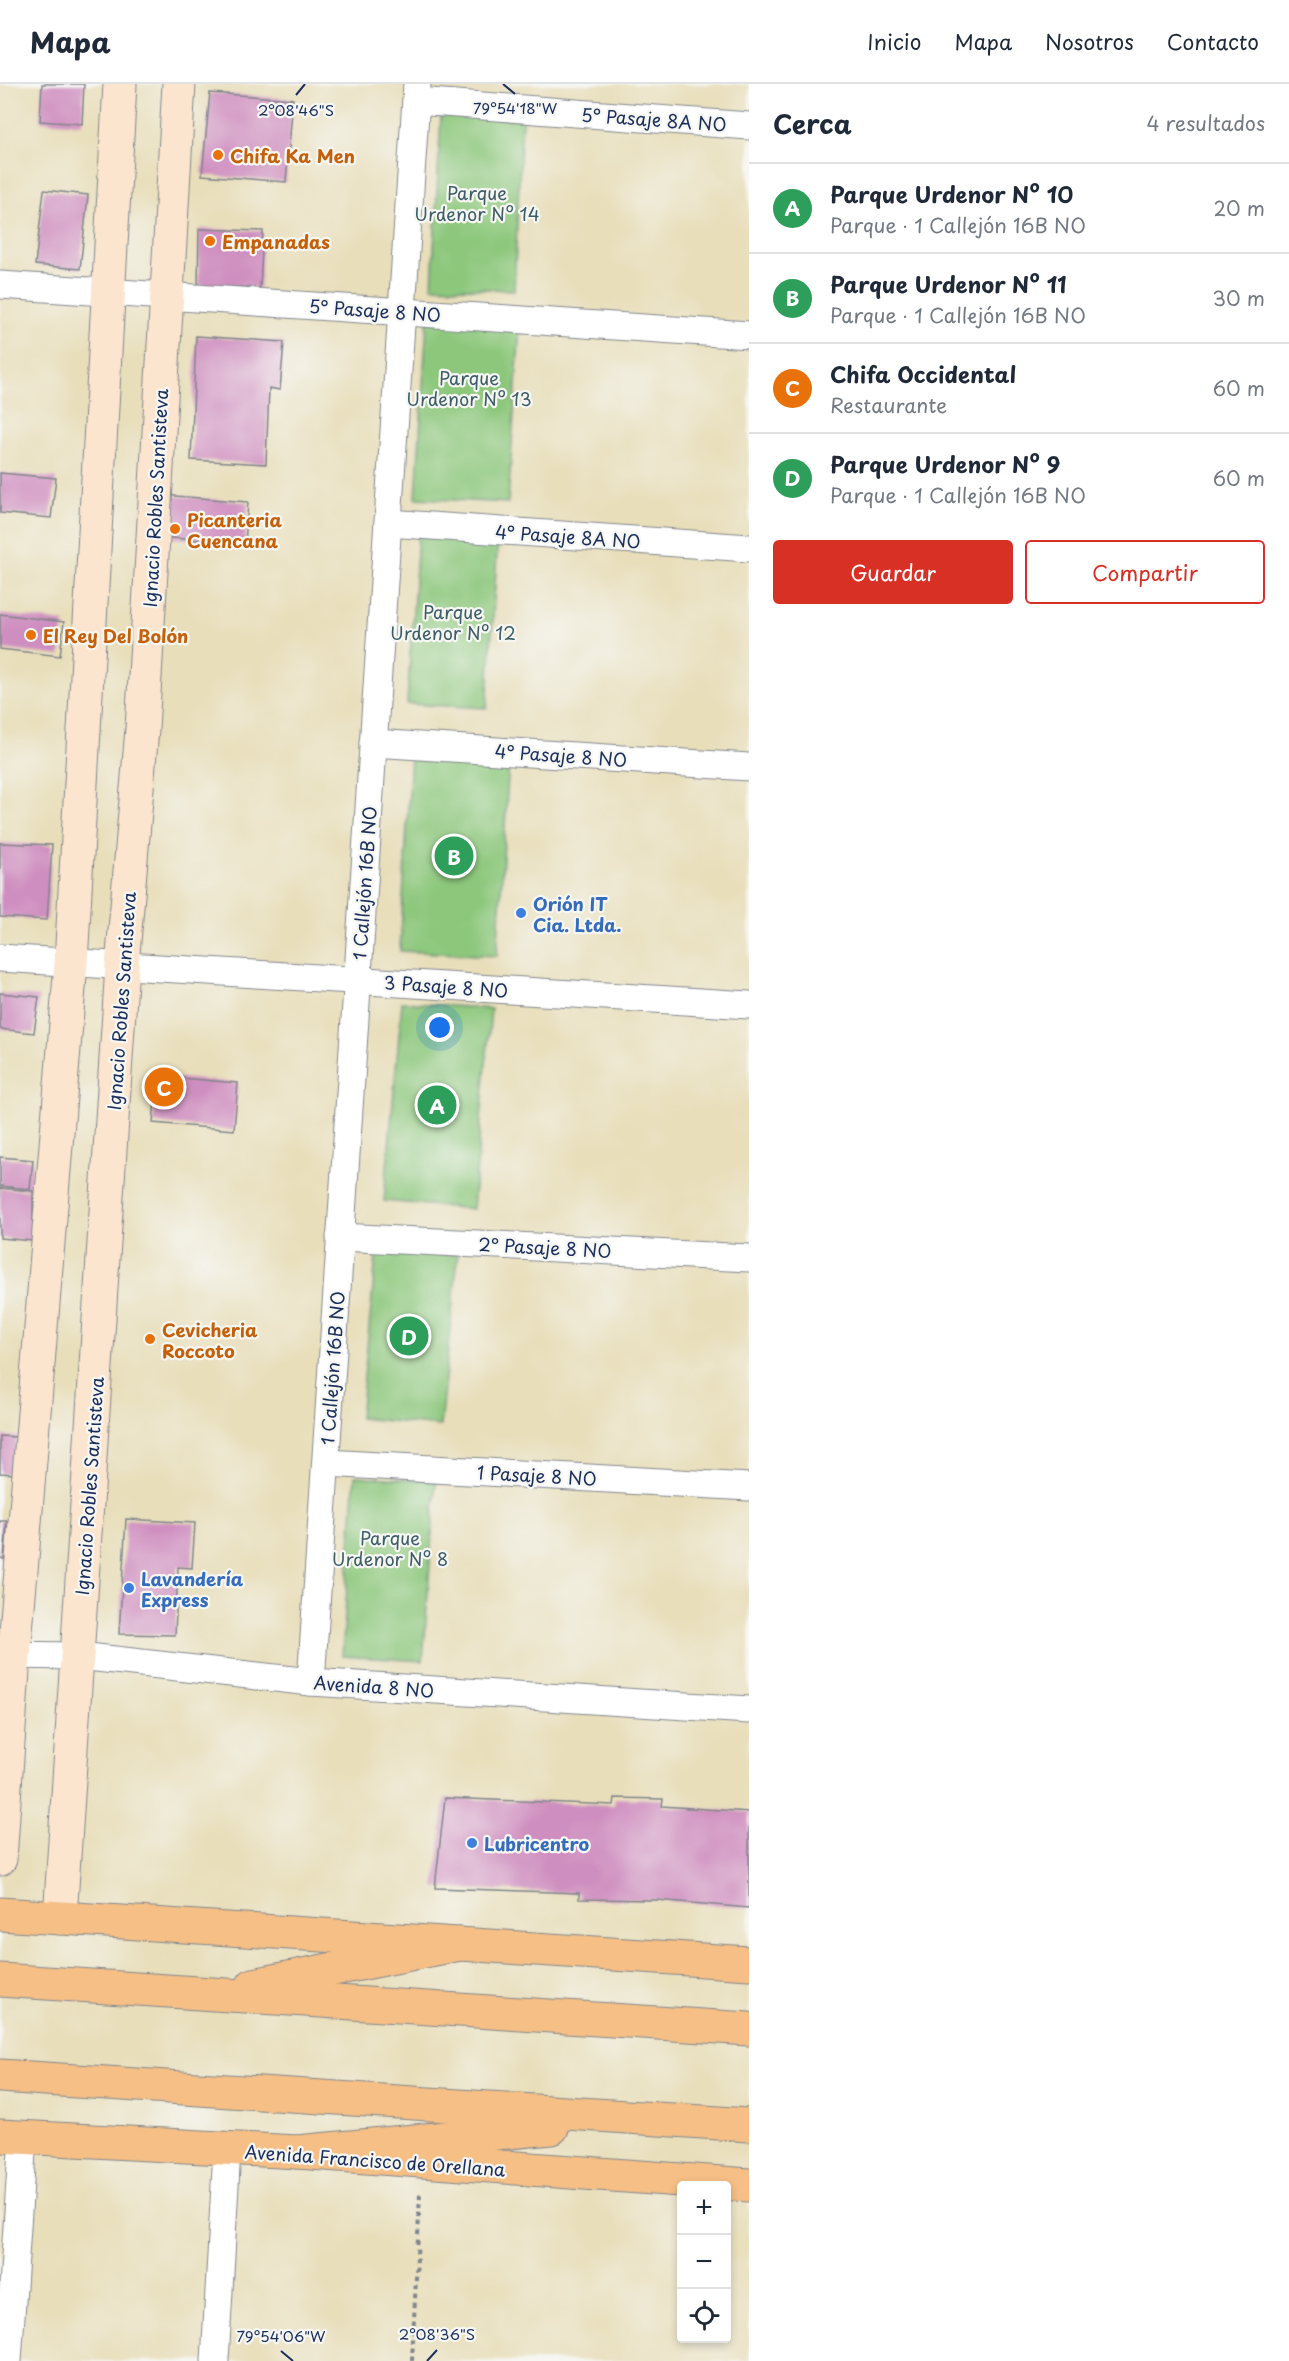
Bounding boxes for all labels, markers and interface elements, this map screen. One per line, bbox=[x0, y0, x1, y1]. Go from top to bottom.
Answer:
text: Mapa bbox=[30, 20, 111, 63]
text: Inicio bbox=[867, 25, 921, 57]
text: Mapa bbox=[954, 25, 1012, 57]
text: Nosotros bbox=[1045, 25, 1134, 57]
text: Contacto bbox=[1167, 25, 1259, 57]
text: 79°54'18"W bbox=[473, 96, 558, 119]
text: 2°08'46"S bbox=[258, 98, 334, 121]
street label: 5° Pasaje 8A NO bbox=[580, 100, 728, 138]
text: Cerca bbox=[773, 104, 852, 143]
text: 4 resultados bbox=[1147, 108, 1265, 138]
place label: Chifa Ka Men bbox=[230, 142, 355, 169]
marker: Chifa Ka Men bbox=[211, 148, 225, 162]
text: Parque Urdenor Nº 10 bbox=[830, 177, 1073, 210]
park label: Parque Urdenor Nº 14 bbox=[414, 179, 540, 227]
text: A bbox=[785, 193, 800, 223]
text: 20 m bbox=[1213, 193, 1265, 223]
text: Parque · 1 Callejón 16B NO bbox=[830, 210, 1086, 240]
place label: Empanadas bbox=[222, 228, 330, 255]
marker: Empanadas bbox=[203, 234, 217, 248]
text: Parque Urdenor Nº 11 bbox=[830, 267, 1067, 300]
text: B bbox=[786, 283, 799, 313]
text: 30 m bbox=[1212, 283, 1265, 313]
street label: 5° Pasaje 8 NO bbox=[308, 292, 442, 328]
text: Parque · 1 Callejón 16B NO bbox=[830, 300, 1086, 330]
text: Chifa Occidental bbox=[830, 357, 1016, 390]
park label: Parque Urdenor Nº 13 bbox=[406, 364, 532, 412]
text: C bbox=[785, 373, 800, 403]
text: 60 m bbox=[1213, 373, 1265, 403]
street label: Ignacio Robles Santisteva bbox=[136, 388, 174, 608]
text: Restaurante bbox=[830, 390, 947, 420]
text: Parque Urdenor Nº 9 bbox=[830, 447, 1060, 480]
text: D bbox=[785, 463, 800, 493]
text: 60 m bbox=[1213, 463, 1265, 493]
text: Parque · 1 Callejón 16B NO bbox=[830, 480, 1086, 510]
place label: Picanteria Cuencana bbox=[187, 506, 282, 554]
street label: 4° Pasaje 8A NO bbox=[494, 517, 642, 555]
marker: Picanteria Cuencana bbox=[168, 522, 182, 536]
button: Guardar bbox=[773, 540, 1013, 604]
button: Compartir bbox=[1025, 540, 1265, 604]
park label: Parque Urdenor Nº 12 bbox=[390, 598, 516, 646]
place label: El Rey Del Bolón bbox=[43, 622, 188, 649]
marker: El Rey Del Bolón bbox=[24, 628, 38, 642]
street label: 4° Pasaje 8 NO bbox=[494, 737, 628, 773]
street label: 1 Callejón 16B NO bbox=[345, 805, 383, 961]
pin: B bbox=[434, 834, 474, 878]
place label: Orión IT Cia. Ltda. bbox=[533, 890, 621, 938]
street label: Ignacio Robles Santisteva bbox=[100, 891, 142, 1111]
marker: Orión IT Cia. Ltda. bbox=[514, 906, 528, 920]
street label: 3 Pasaje 8 NO bbox=[383, 968, 509, 1004]
your location bbox=[425, 1013, 454, 1042]
pin: C bbox=[144, 1064, 184, 1110]
pin: A bbox=[418, 1082, 456, 1128]
street label: 2° Pasaje 8 NO bbox=[478, 1230, 612, 1264]
street label: 1 Callejón 16B NO bbox=[313, 1290, 351, 1446]
pin: D bbox=[390, 1314, 428, 1358]
place label: Cevicheria Roccoto bbox=[162, 1316, 258, 1364]
marker: Cevicheria Roccoto bbox=[143, 1332, 157, 1346]
street label: Ignacio Robles Santisteva bbox=[68, 1376, 110, 1596]
street label: 1 Pasaje 8 NO bbox=[476, 1458, 598, 1492]
park label: Parque Urdenor Nº 8 bbox=[332, 1524, 448, 1572]
place label: Lavandería Express bbox=[141, 1565, 244, 1613]
marker: Lavandería Express bbox=[122, 1581, 136, 1595]
street label: Avenida 8 NO bbox=[313, 1668, 435, 1704]
place label: Lubricentro bbox=[484, 1830, 589, 1857]
marker: Lubricentro bbox=[465, 1836, 479, 1850]
street label: Avenida Francisco de Orellana bbox=[244, 2137, 507, 2183]
map controls bbox=[677, 2181, 731, 2343]
button: + bbox=[677, 2181, 731, 2235]
button: − bbox=[677, 2235, 731, 2289]
button: locate bbox=[677, 2289, 731, 2343]
text: 2°08'36"S bbox=[399, 2322, 475, 2345]
text: 79°54'06"W bbox=[237, 2324, 326, 2347]

